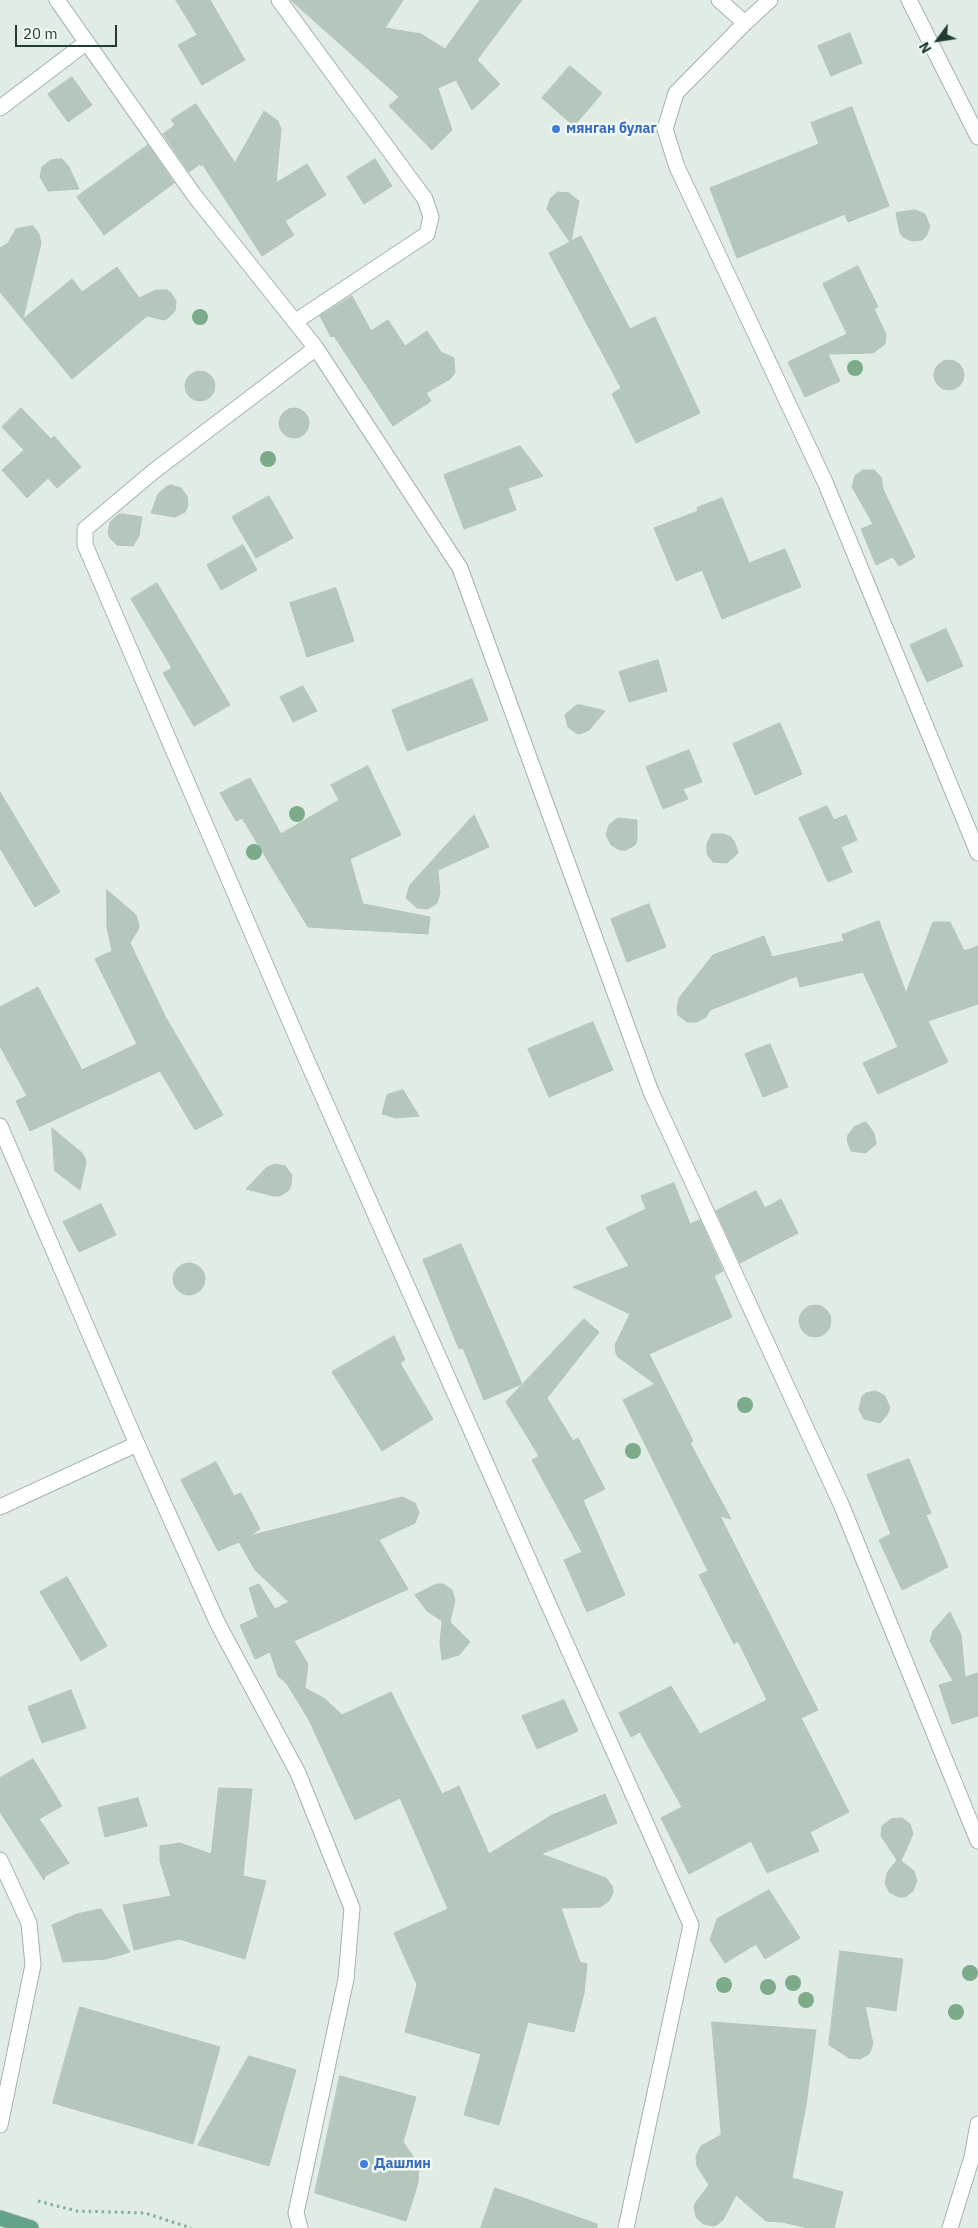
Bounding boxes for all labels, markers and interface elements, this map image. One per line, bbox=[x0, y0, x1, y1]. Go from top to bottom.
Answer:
scale bar bbox=[18, 15, 120, 47]
north arrow bbox=[913, 15, 963, 65]
text: 20 m bbox=[23, 24, 58, 43]
text: N bbox=[915, 39, 935, 57]
place label: мянган булаг bbox=[566, 121, 657, 137]
marker: мянган булаг bbox=[550, 123, 562, 135]
place label: Дашлин bbox=[374, 2156, 431, 2172]
marker: Дашлин bbox=[358, 2158, 370, 2170]

